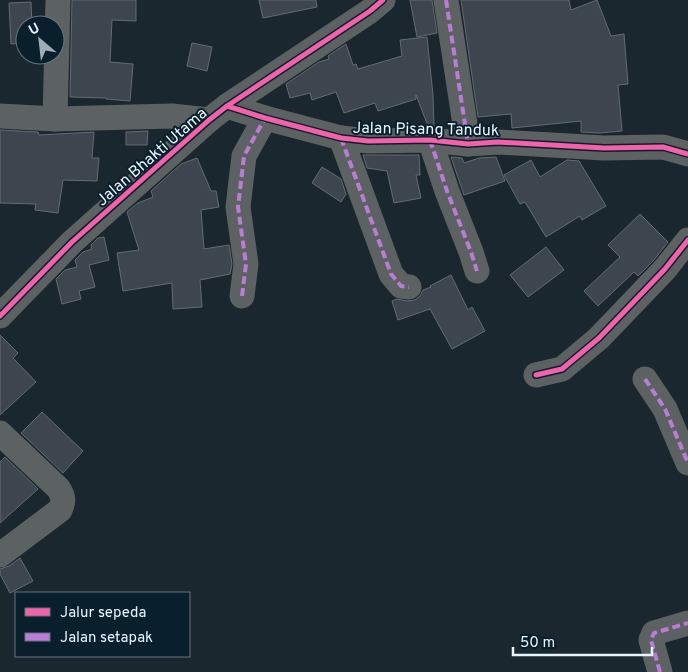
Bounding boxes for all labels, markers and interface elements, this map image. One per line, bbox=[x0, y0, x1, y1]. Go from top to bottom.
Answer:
north arrow bbox=[15, 15, 65, 65]
text: U bbox=[26, 20, 43, 40]
street label: Jalan Bhakti Utama bbox=[93, 104, 212, 211]
street label: Jalan Pisang Tanduk bbox=[352, 119, 500, 141]
legend bbox=[15, 592, 190, 657]
text: Jalur sepeda bbox=[60, 604, 146, 623]
scale bar bbox=[513, 624, 652, 656]
text: Jalan setapak bbox=[60, 629, 153, 648]
text: 50 m bbox=[520, 634, 555, 653]

